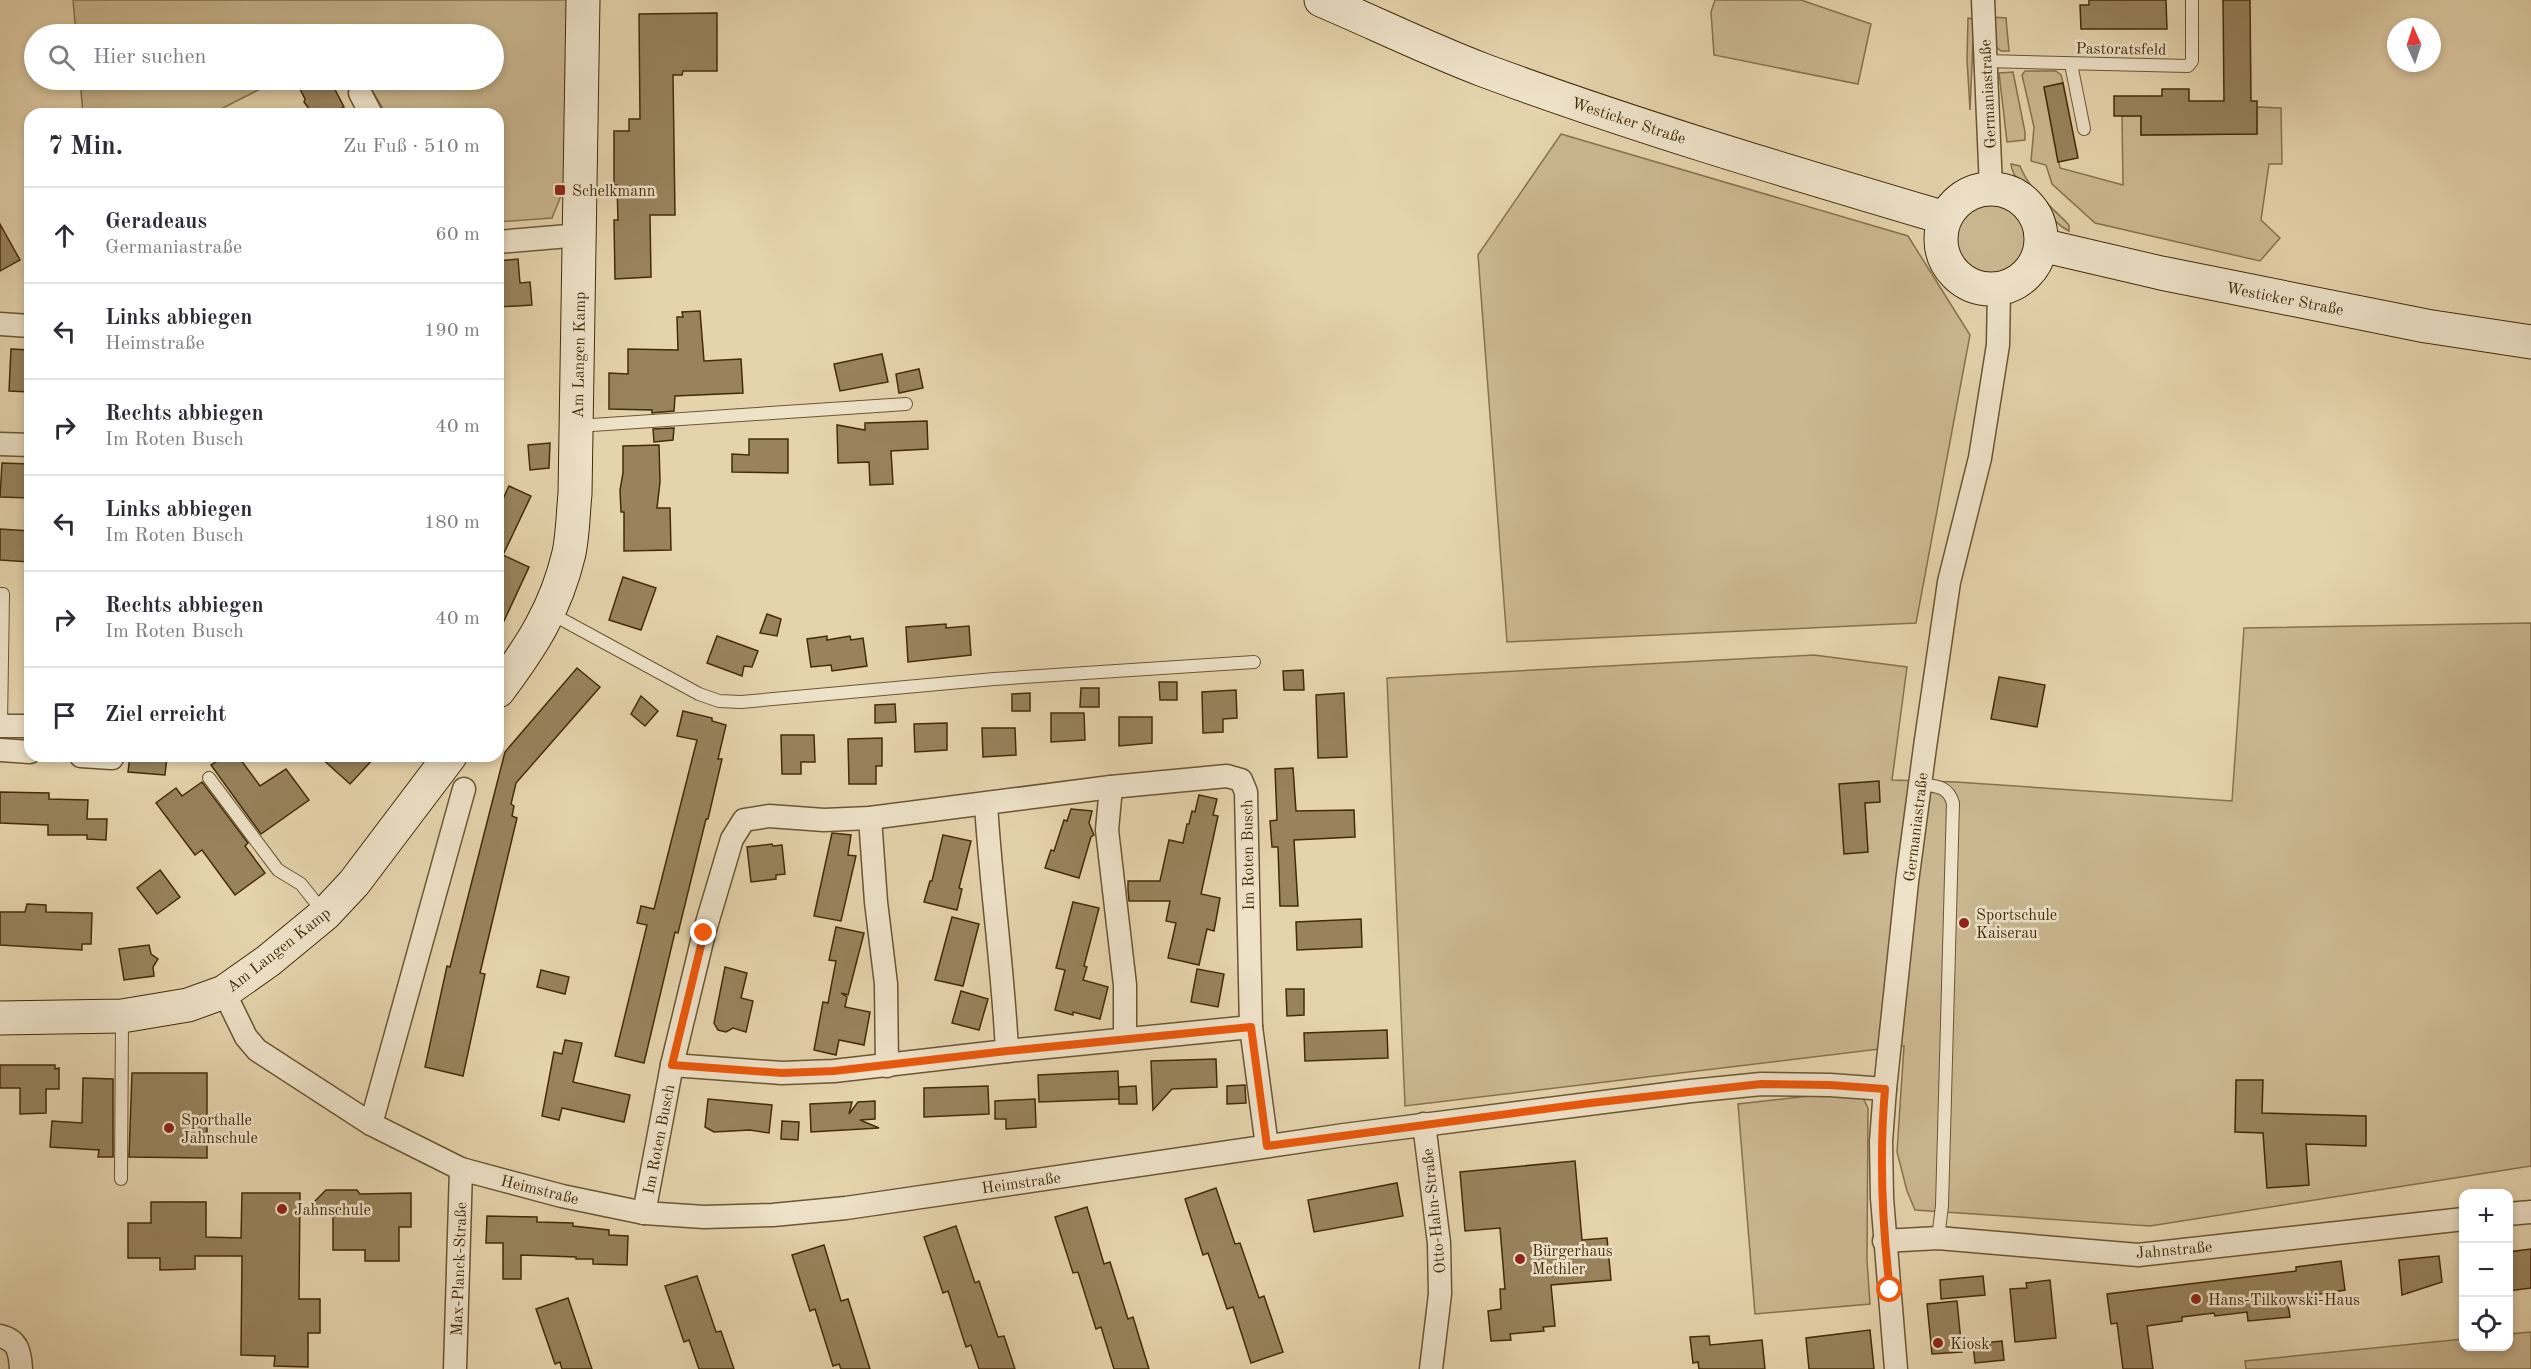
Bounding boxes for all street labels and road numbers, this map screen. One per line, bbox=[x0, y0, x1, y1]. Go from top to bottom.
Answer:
street label: Germaniastraße bbox=[1978, 39, 2000, 149]
street label: Pastoratsfeld bbox=[2075, 41, 2167, 59]
street label: Westicker Straße bbox=[1569, 96, 1688, 148]
street label: Westicker Straße bbox=[2225, 281, 2345, 319]
street label: Am Langen Kamp bbox=[571, 292, 589, 419]
street label: Germaniastraße bbox=[1902, 772, 1932, 883]
street label: Im Roten Busch bbox=[1240, 799, 1258, 911]
street label: Am Langen Kamp bbox=[224, 905, 334, 996]
street label: Im Roten Busch bbox=[642, 1083, 678, 1195]
street label: Otto-Hahn-Straße bbox=[1420, 1147, 1450, 1274]
street label: Heimstraße bbox=[981, 1171, 1062, 1197]
street label: Heimstraße bbox=[499, 1174, 580, 1208]
street label: Max-Planck-Straße bbox=[450, 1202, 470, 1336]
street label: Jahnstraße bbox=[2135, 1240, 2213, 1262]

